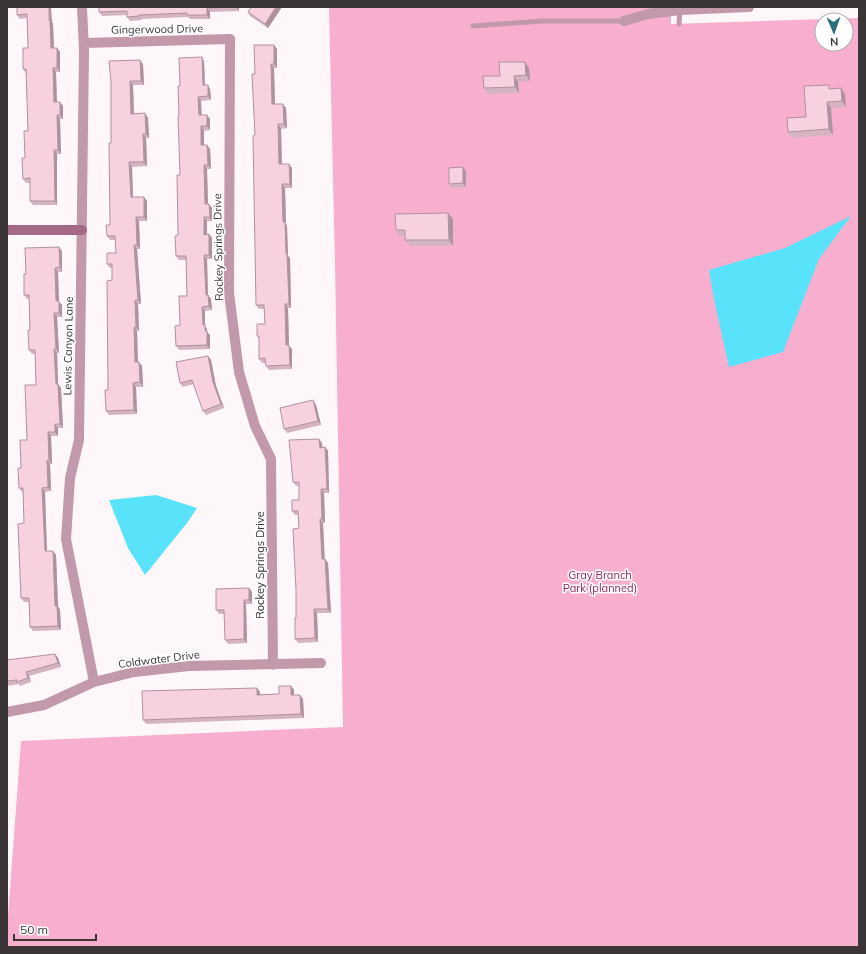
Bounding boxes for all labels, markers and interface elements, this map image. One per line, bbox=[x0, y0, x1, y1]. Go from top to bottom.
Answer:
north arrow bbox=[814, 12, 854, 52]
street label: Gingerwood Drive bbox=[111, 21, 203, 37]
text: N bbox=[830, 35, 839, 49]
street label: Rockey Springs Drive bbox=[210, 193, 226, 301]
street label: Lewis Canyon Lane bbox=[60, 296, 76, 396]
street label: Rockey Springs Drive bbox=[253, 511, 267, 619]
park label: Gray Branch Park (planned) bbox=[563, 568, 637, 595]
street label: Coldwater Drive bbox=[117, 647, 201, 671]
scale bar bbox=[14, 916, 96, 942]
text: 50 m bbox=[20, 922, 48, 937]

